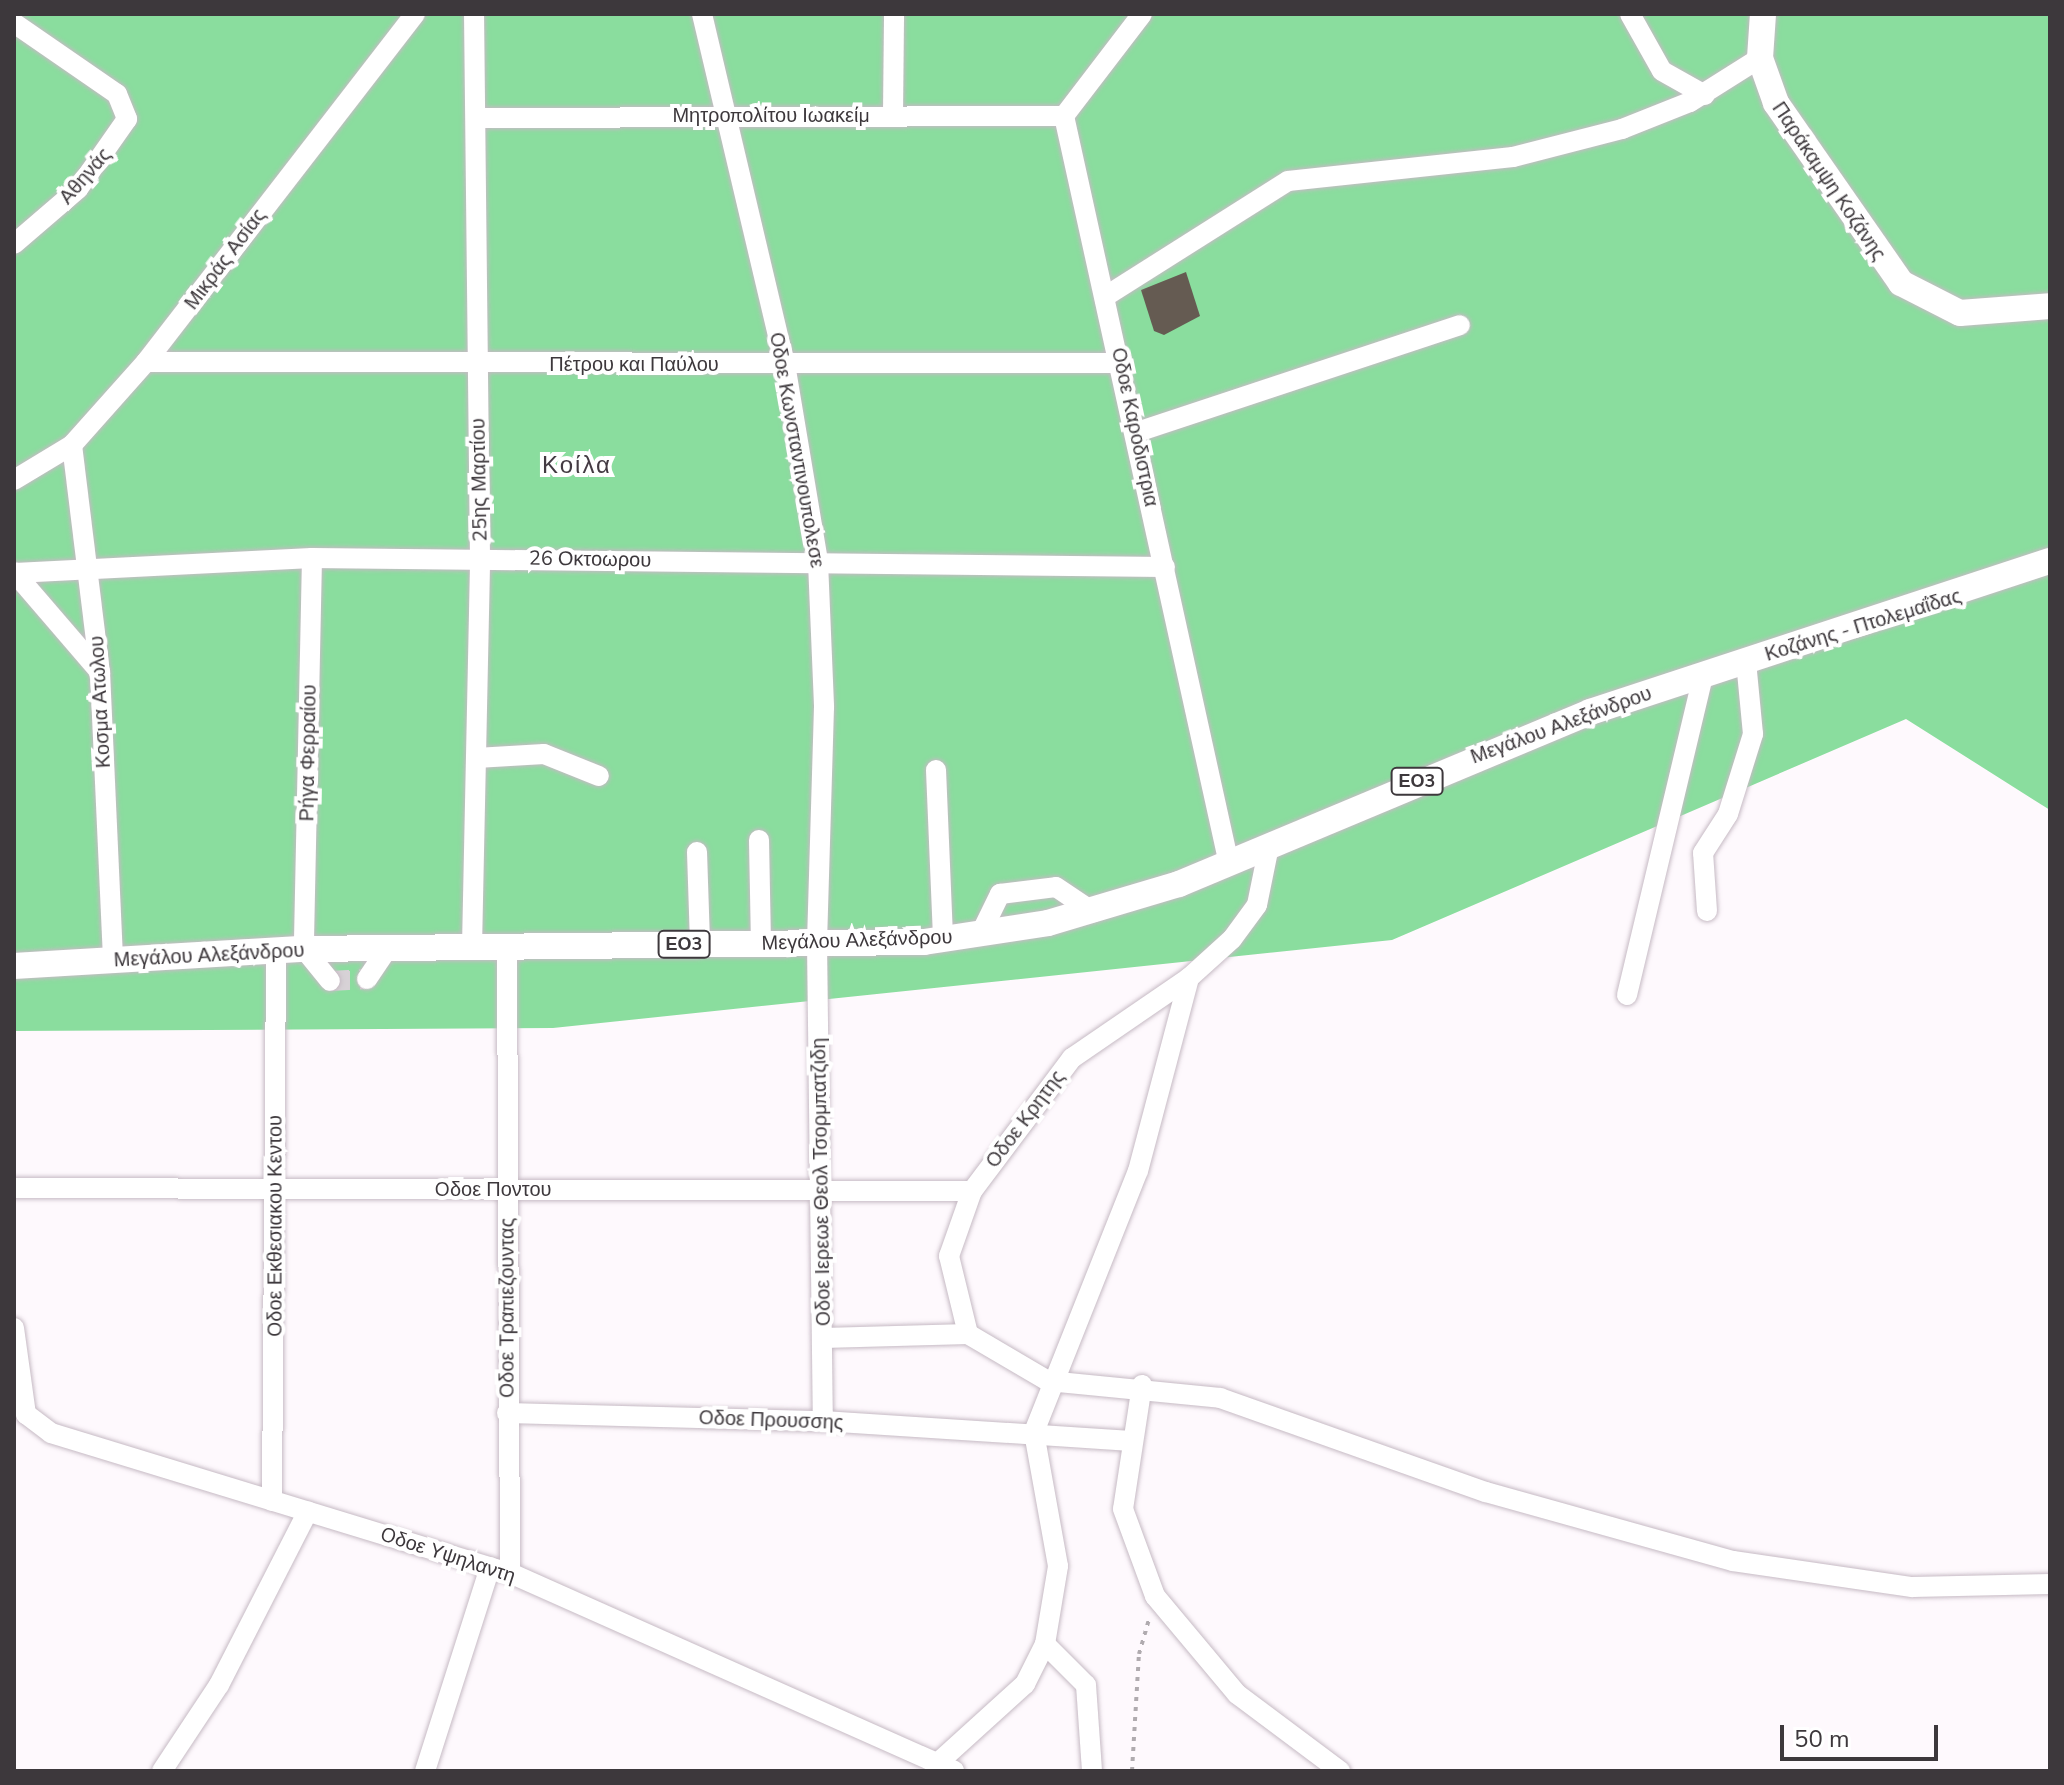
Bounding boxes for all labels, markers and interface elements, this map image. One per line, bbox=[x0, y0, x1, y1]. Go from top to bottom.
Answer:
street label: Παράκαμψη Κοζάνης bbox=[1767, 97, 1891, 265]
street label: Μητροπολίτου Ιωακείμ bbox=[672, 103, 870, 127]
street label: Αθηνάς bbox=[54, 143, 116, 209]
street label: Μικράς Ασίας bbox=[179, 204, 271, 314]
street label: Oδοε Κωνσταντινουπολεσε bbox=[764, 330, 830, 570]
street label: Oδοε Καροδιστρια bbox=[1106, 345, 1164, 509]
street label: Πέτρου και Παύλου bbox=[549, 352, 719, 376]
street label: 25ης Μαρτίου bbox=[466, 418, 492, 542]
district label: Κοίλα bbox=[542, 452, 612, 480]
street label: 26 Οκτοωρου bbox=[529, 546, 651, 572]
street label: Κοζάνης - Πτολεμαΐδας bbox=[1762, 584, 1964, 666]
street label: Κοσμα Ατωλου bbox=[85, 635, 115, 769]
street label: Μεγάλου Αλεξάνδρου bbox=[1467, 681, 1655, 769]
street label: Ρήγα Φερραίου bbox=[295, 684, 321, 822]
road number: ΕΟ3 bbox=[1389, 767, 1445, 795]
street label: Μεγάλου Αλεξάνδρου bbox=[761, 925, 953, 955]
road number: ΕΟ3 bbox=[656, 930, 712, 958]
street label: Μεγάλου Αλεξάνδρου bbox=[113, 938, 305, 972]
street label: Oδοε Ιερεωε Θεολ Τσορμπατζιδη bbox=[806, 1038, 836, 1326]
street label: Oδοε Κρητης bbox=[980, 1065, 1070, 1173]
street label: Oδοε Εκθεσιακου Κεντου bbox=[263, 1115, 287, 1337]
street label: Oδοε Ποντου bbox=[435, 1177, 551, 1201]
street label: Oδοε Τραπιεζουντας bbox=[495, 1218, 519, 1398]
street label: Oδοε Προυσσης bbox=[698, 1405, 844, 1435]
street label: Oδοε Υψηλαντη bbox=[377, 1522, 519, 1588]
scale bar bbox=[1784, 1709, 1942, 1759]
text: 50 m bbox=[1794, 1723, 1850, 1755]

